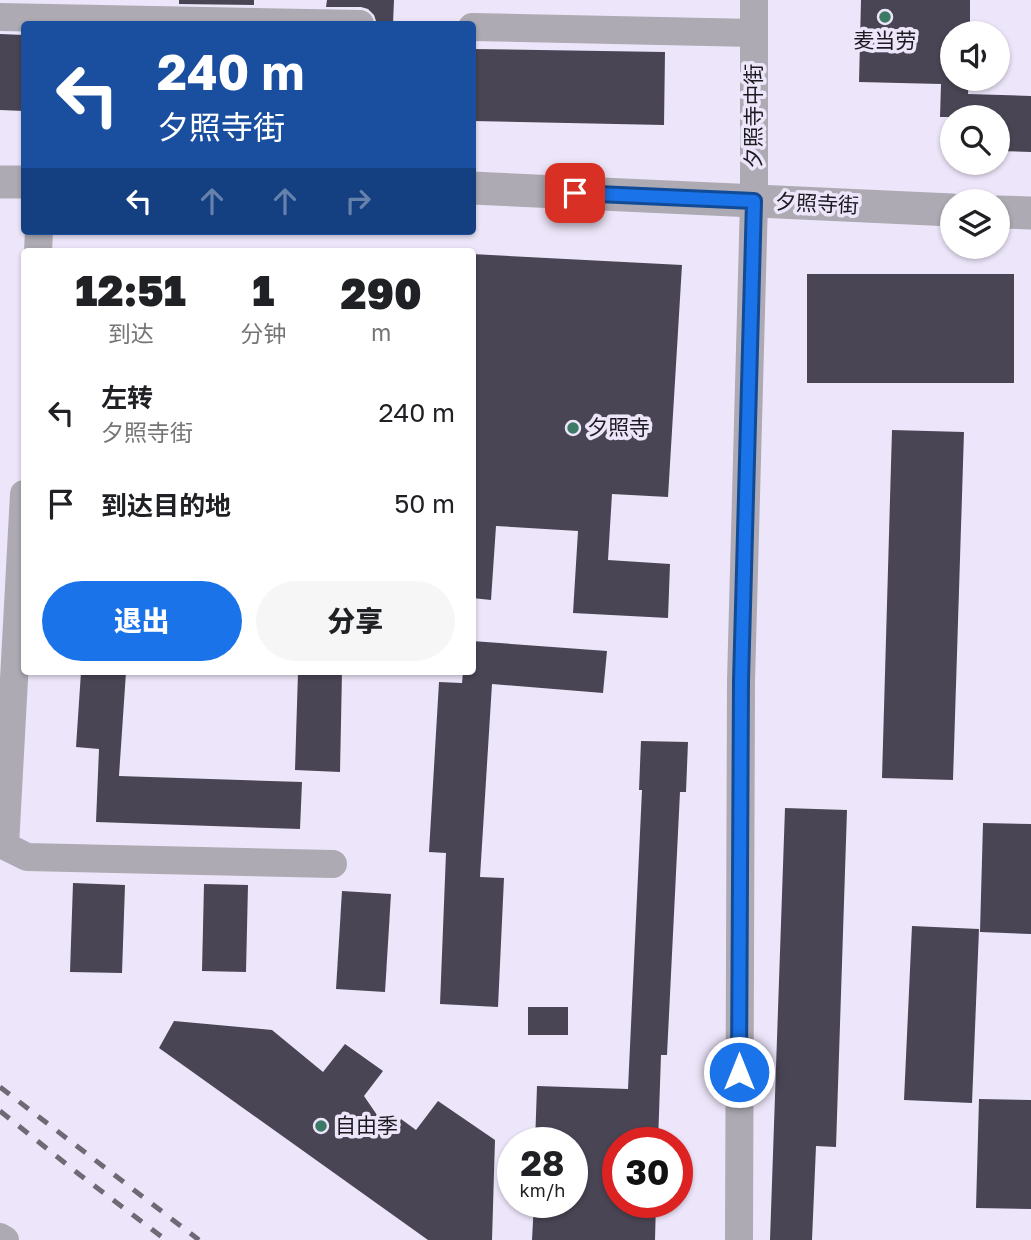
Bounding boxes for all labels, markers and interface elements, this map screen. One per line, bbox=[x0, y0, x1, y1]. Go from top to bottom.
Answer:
marker: 麦当劳 bbox=[877, 9, 893, 25]
map controls bbox=[940, 21, 1010, 259]
button: sound bbox=[940, 21, 1010, 91]
place label: 麦当劳 bbox=[854, 27, 917, 53]
text: 240 m bbox=[157, 42, 305, 101]
icon: left bbox=[42, 49, 133, 140]
street label: 夕照寺中街 bbox=[740, 64, 766, 169]
button: search bbox=[940, 105, 1010, 175]
text: 夕照寺街 bbox=[157, 108, 285, 146]
pin bbox=[545, 163, 605, 223]
icon: arrive bbox=[556, 174, 594, 212]
icon: left bbox=[120, 182, 158, 220]
icon: ahead bbox=[193, 182, 231, 220]
icon: ahead bbox=[266, 182, 304, 220]
icon: right bbox=[339, 182, 377, 220]
street label: 夕照寺街 bbox=[774, 188, 860, 218]
button: layers bbox=[940, 189, 1010, 259]
text: 12:51 bbox=[75, 265, 186, 315]
text: 1 bbox=[252, 265, 274, 315]
text: 290 bbox=[341, 268, 422, 318]
text: m bbox=[371, 318, 391, 346]
text: 到达 bbox=[108, 319, 154, 347]
text: 分钟 bbox=[240, 319, 286, 347]
text: 左转 bbox=[101, 382, 153, 413]
icon: left bbox=[42, 394, 80, 432]
text: 240 m bbox=[378, 397, 455, 428]
place label: 夕照寺 bbox=[587, 414, 650, 440]
text: 夕照寺街 bbox=[101, 418, 193, 446]
marker: 夕照寺 bbox=[565, 420, 581, 436]
icon: arrive bbox=[42, 485, 80, 523]
text: 50 m bbox=[394, 488, 455, 519]
text: 到达目的地 bbox=[101, 490, 231, 521]
button: 退出 bbox=[42, 581, 242, 661]
button: 分享 bbox=[256, 581, 455, 661]
position arrow bbox=[702, 1035, 776, 1109]
place label: 自由季 bbox=[335, 1112, 398, 1138]
marker: 自由季 bbox=[313, 1118, 329, 1134]
speed limit sign: 30 bbox=[602, 1127, 693, 1218]
text: 28 bbox=[521, 1142, 564, 1184]
text: km/h bbox=[520, 1179, 565, 1201]

